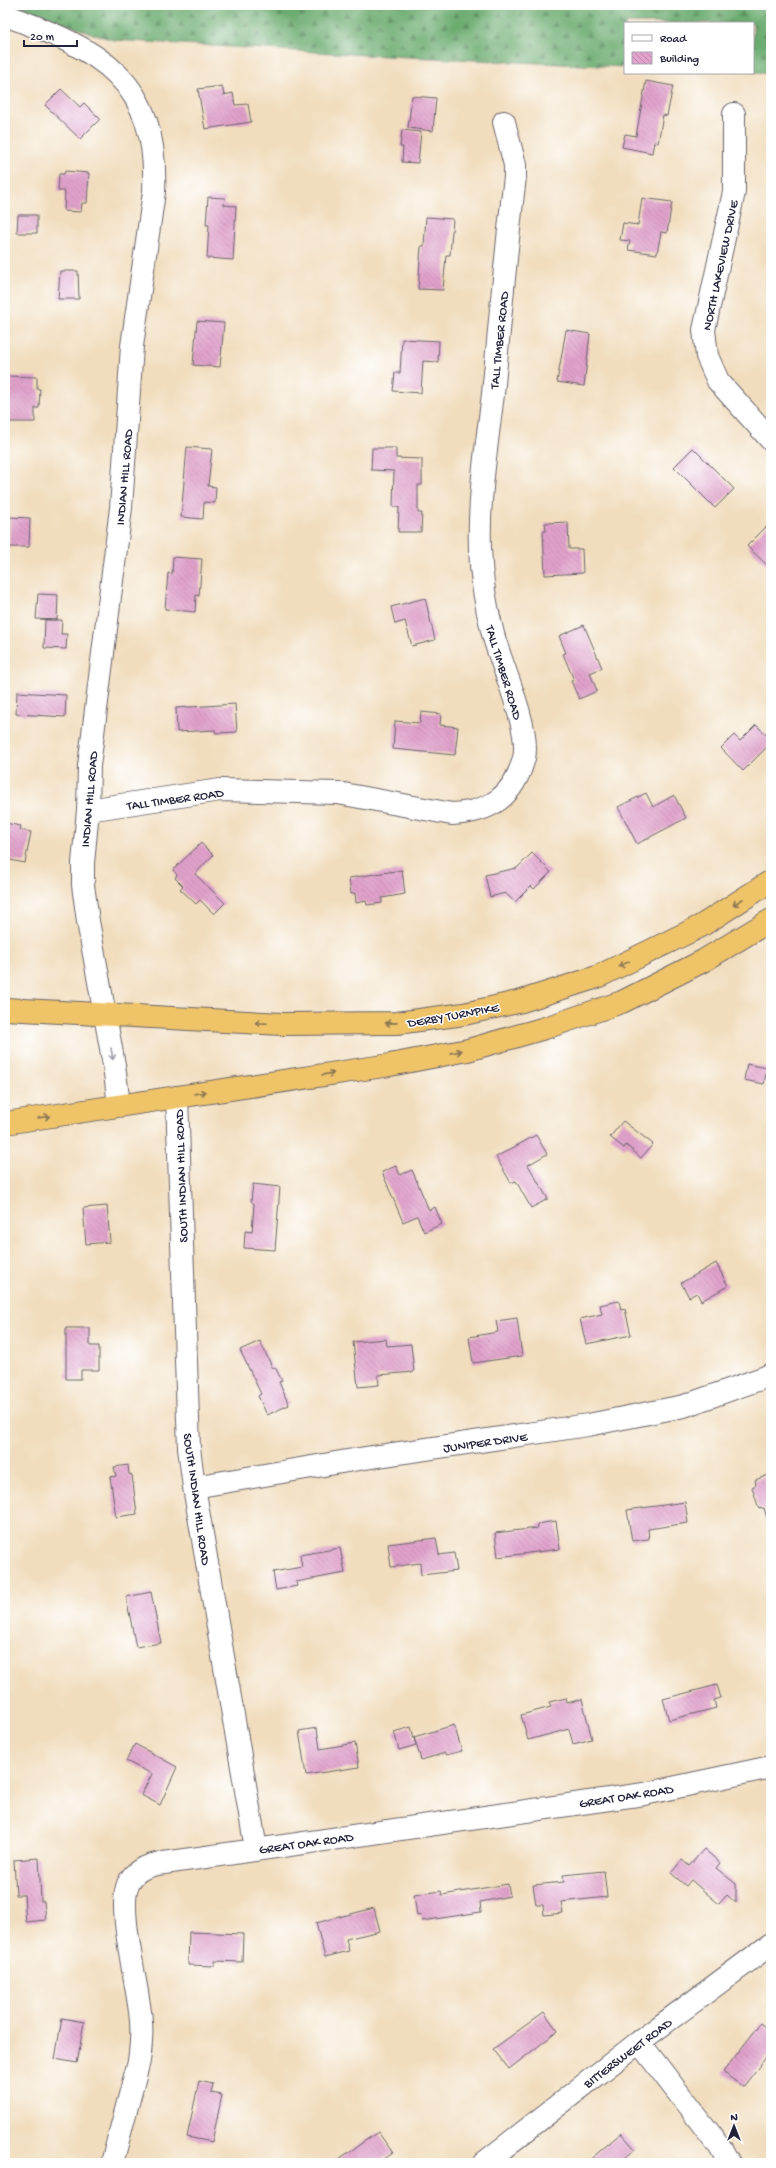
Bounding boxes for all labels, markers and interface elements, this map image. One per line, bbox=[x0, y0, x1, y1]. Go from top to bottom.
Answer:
scale bar bbox=[24, 22, 77, 48]
legend bbox=[624, 22, 754, 74]
text: 20 m bbox=[30, 31, 55, 45]
text: Road bbox=[660, 33, 687, 47]
text: Building bbox=[659, 53, 699, 67]
street label: NORTH LAKEVIEW DRIVE bbox=[700, 198, 743, 332]
street label: TALL TIMBER ROAD bbox=[488, 290, 513, 391]
street label: INDIAN HILL ROAD bbox=[114, 428, 137, 526]
street label: TALL TIMBER ROAD bbox=[481, 623, 524, 722]
street label: INDIAN HILL ROAD bbox=[79, 750, 102, 848]
street label: TALL TIMBER ROAD bbox=[125, 786, 225, 815]
one-way arrow bbox=[732, 898, 744, 906]
one-way arrow bbox=[618, 961, 630, 968]
street label: DERBY TURNPIKE bbox=[406, 1001, 501, 1032]
one-way arrow bbox=[385, 1019, 398, 1027]
one-way arrow bbox=[255, 1020, 268, 1027]
one-way arrow bbox=[108, 1047, 116, 1060]
one-way arrow bbox=[450, 1048, 463, 1056]
one-way arrow bbox=[321, 1070, 334, 1078]
one-way arrow bbox=[193, 1089, 206, 1097]
street label: SOUTH INDIAN HILL ROAD bbox=[173, 1109, 192, 1243]
one-way arrow bbox=[37, 1113, 50, 1121]
street label: JUNIPER DRIVE bbox=[442, 1430, 529, 1457]
street label: SOUTH INDIAN HILL ROAD bbox=[179, 1432, 212, 1567]
street label: GREAT OAK ROAD bbox=[578, 1783, 675, 1812]
street label: GREAT OAK ROAD bbox=[258, 1830, 355, 1859]
street label: BITTERSWEET ROAD bbox=[581, 2016, 676, 2093]
north arrow bbox=[714, 2106, 754, 2146]
text: N bbox=[730, 2112, 738, 2124]

